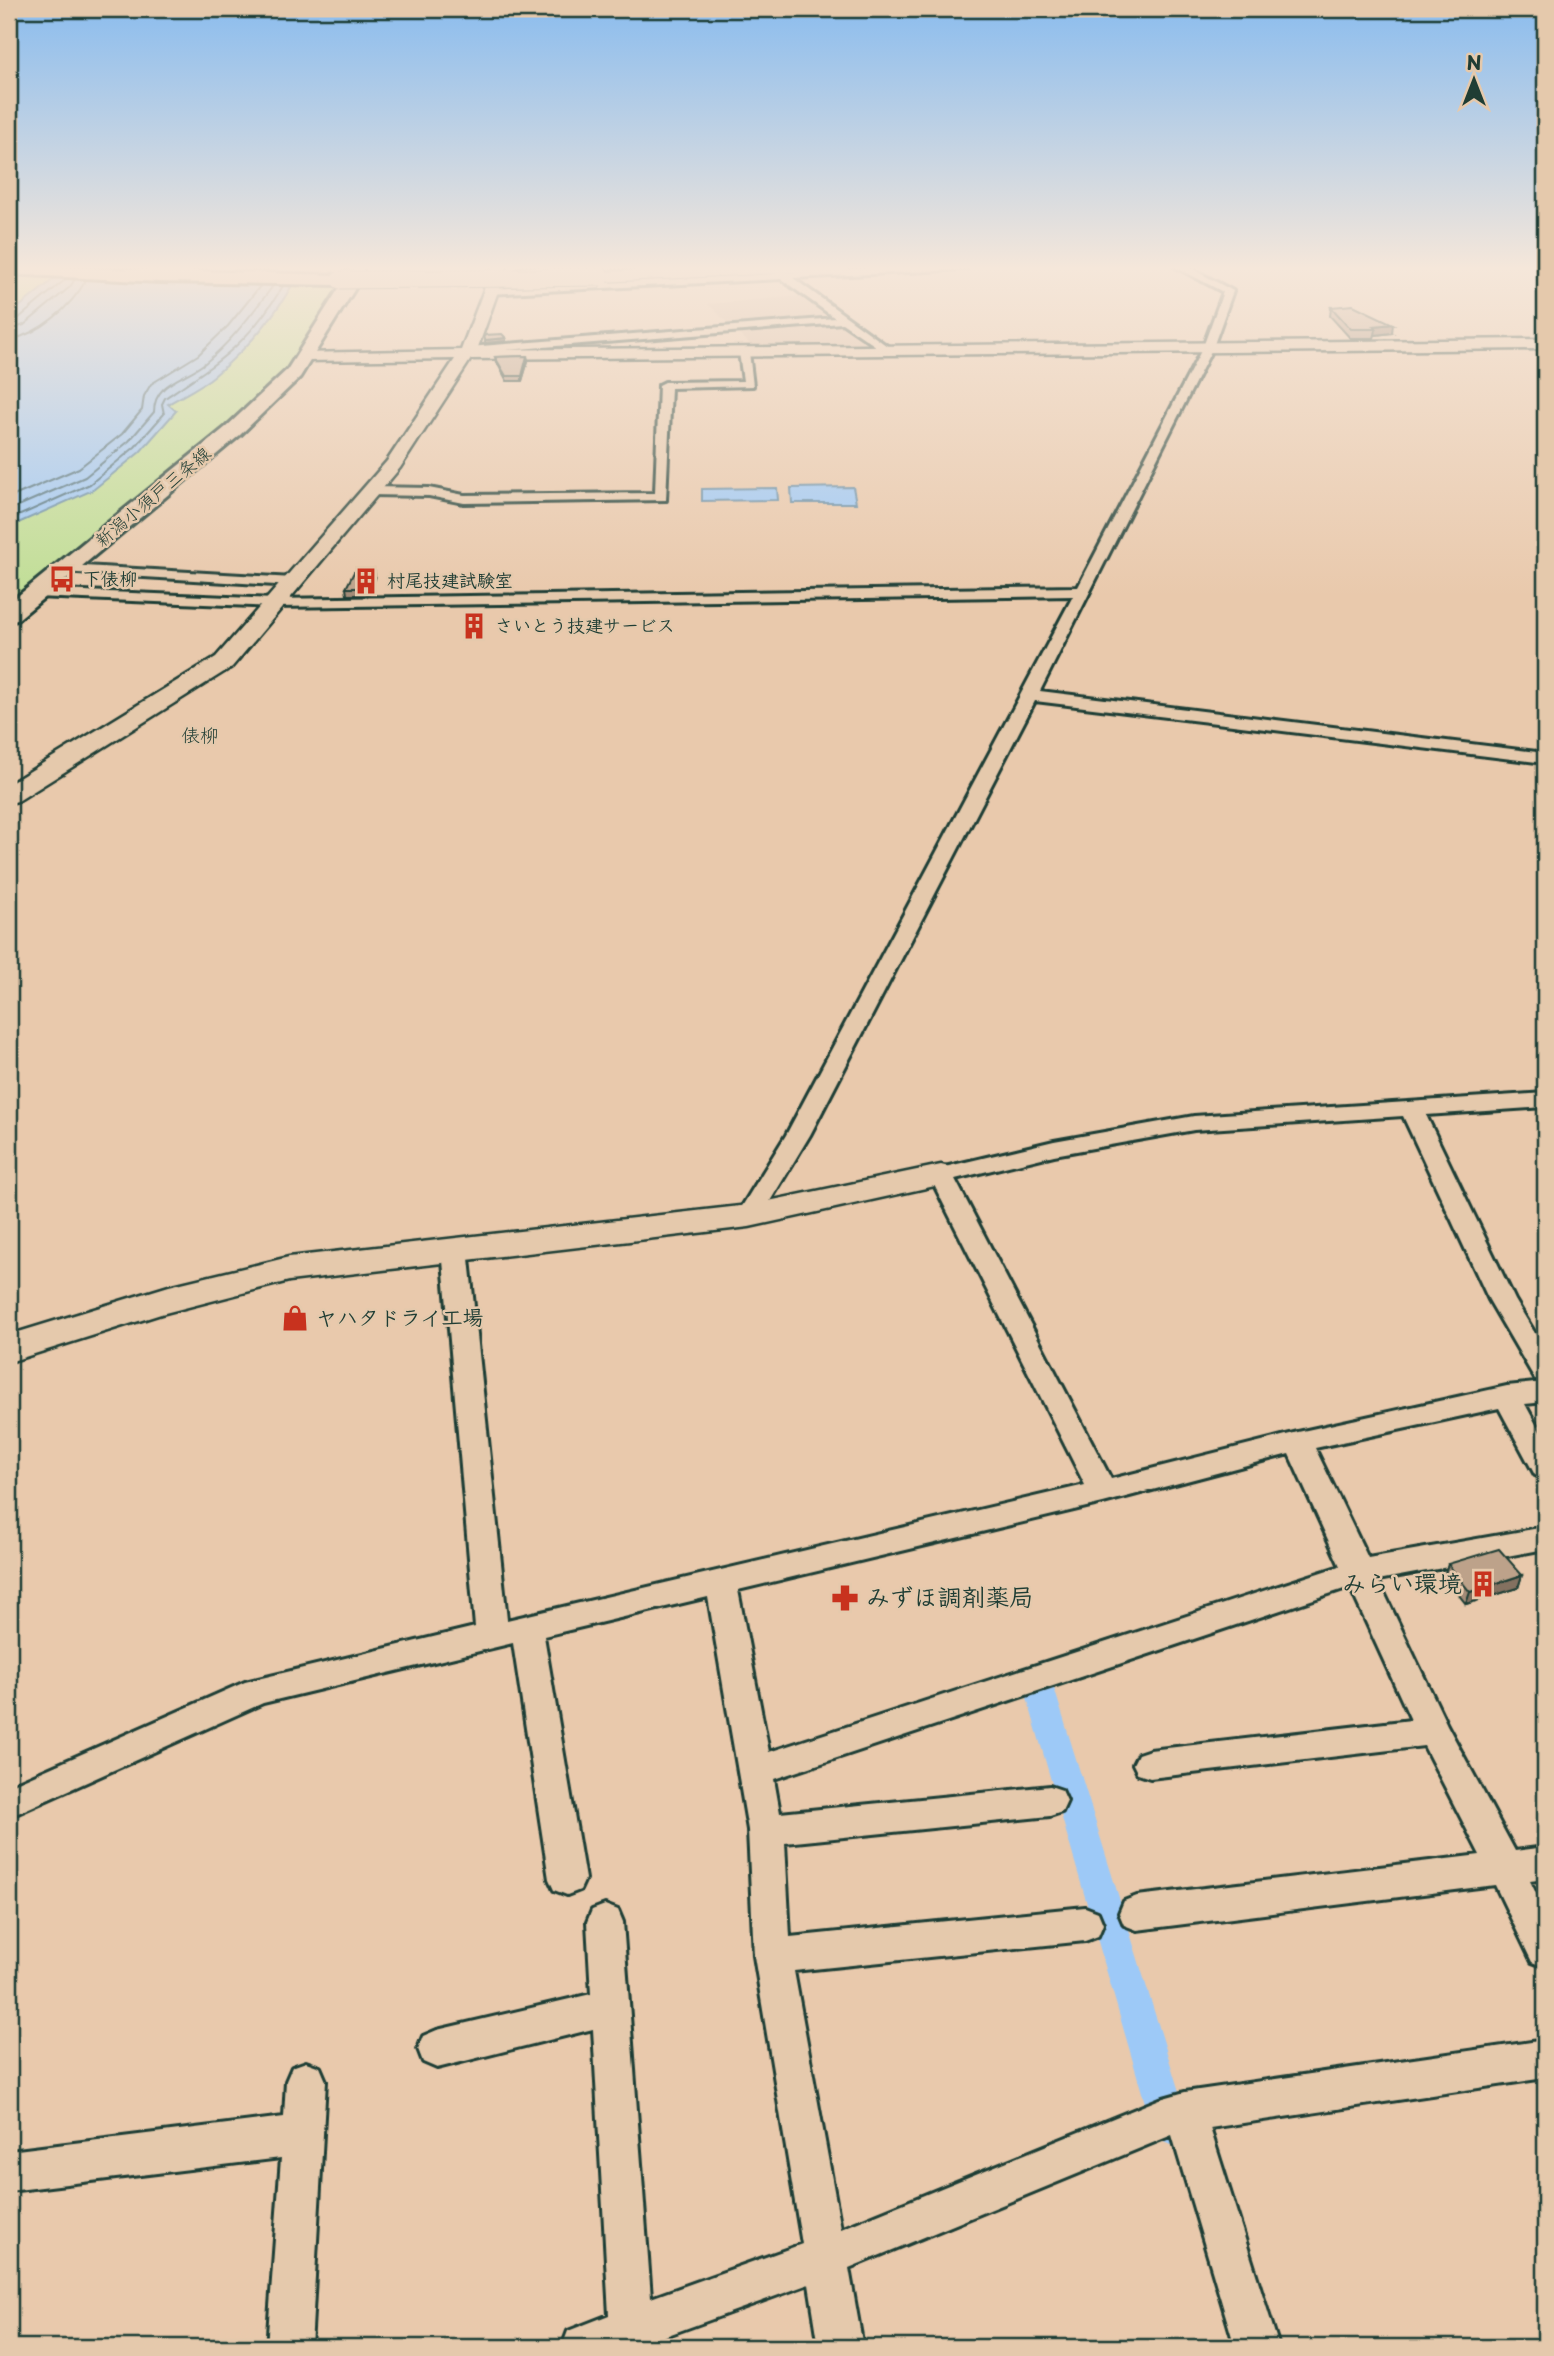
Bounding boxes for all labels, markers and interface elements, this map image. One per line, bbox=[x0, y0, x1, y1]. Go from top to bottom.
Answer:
north arrow bbox=[1438, 46, 1508, 116]
text: N bbox=[1466, 48, 1482, 76]
street label: 新潟小須戸三条線 bbox=[88, 439, 216, 552]
bus stop icon: 下俵柳 bbox=[47, 564, 77, 594]
place label: 下俵柳 bbox=[83, 564, 137, 591]
building icon: 村尾技建試験室 bbox=[351, 566, 381, 596]
place label: 村尾技建試験室 bbox=[387, 566, 513, 593]
building icon: さいとう技建サービス bbox=[459, 611, 489, 641]
place label: さいとう技建サービス bbox=[495, 611, 675, 638]
district label: 俵柳 bbox=[181, 720, 219, 748]
place label: ヤハタドライ工場 bbox=[316, 1300, 484, 1332]
shop icon: ヤハタドライ工場 bbox=[280, 1303, 310, 1333]
place label: みらい環境 bbox=[1342, 1564, 1462, 1600]
building icon: みらい環境 bbox=[1468, 1569, 1498, 1599]
place label: みずほ調剤薬局 bbox=[866, 1578, 1034, 1614]
pharmacy icon: みずほ調剤薬局 bbox=[830, 1583, 860, 1613]

